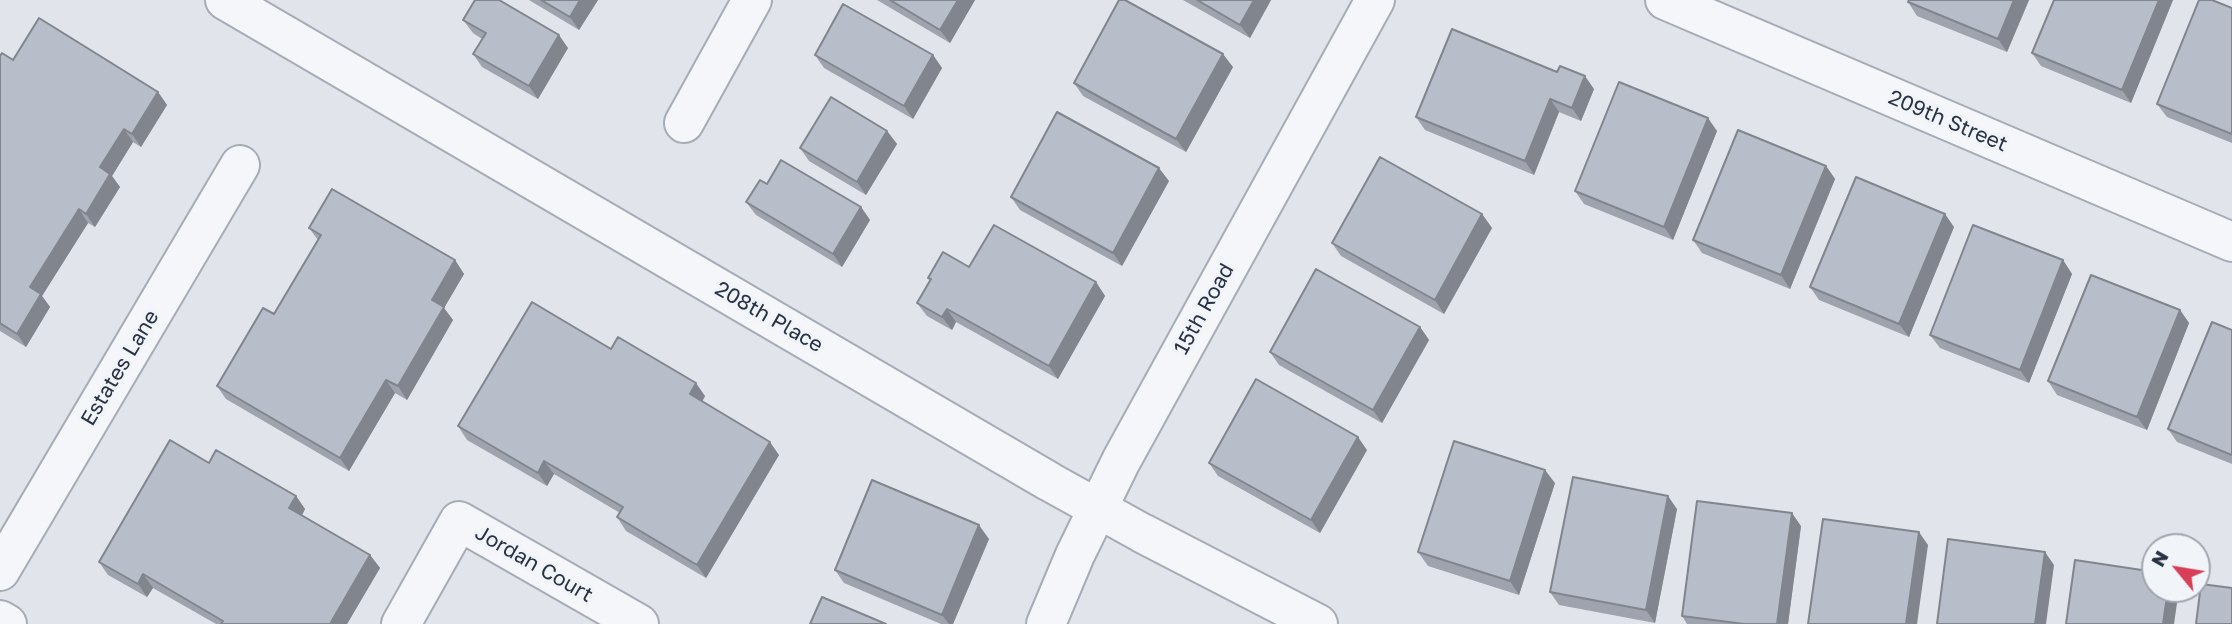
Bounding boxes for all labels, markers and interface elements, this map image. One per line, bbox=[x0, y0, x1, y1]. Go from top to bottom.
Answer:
street label: 209th Street bbox=[1885, 85, 2011, 157]
street label: 15th Road bbox=[1169, 259, 1239, 359]
street label: 208th Place bbox=[711, 276, 827, 358]
street label: Estates Lane bbox=[76, 306, 164, 430]
street label: Jordan Court bbox=[471, 520, 597, 608]
north arrow bbox=[2141, 533, 2211, 603]
text: N bbox=[2146, 546, 2173, 570]

